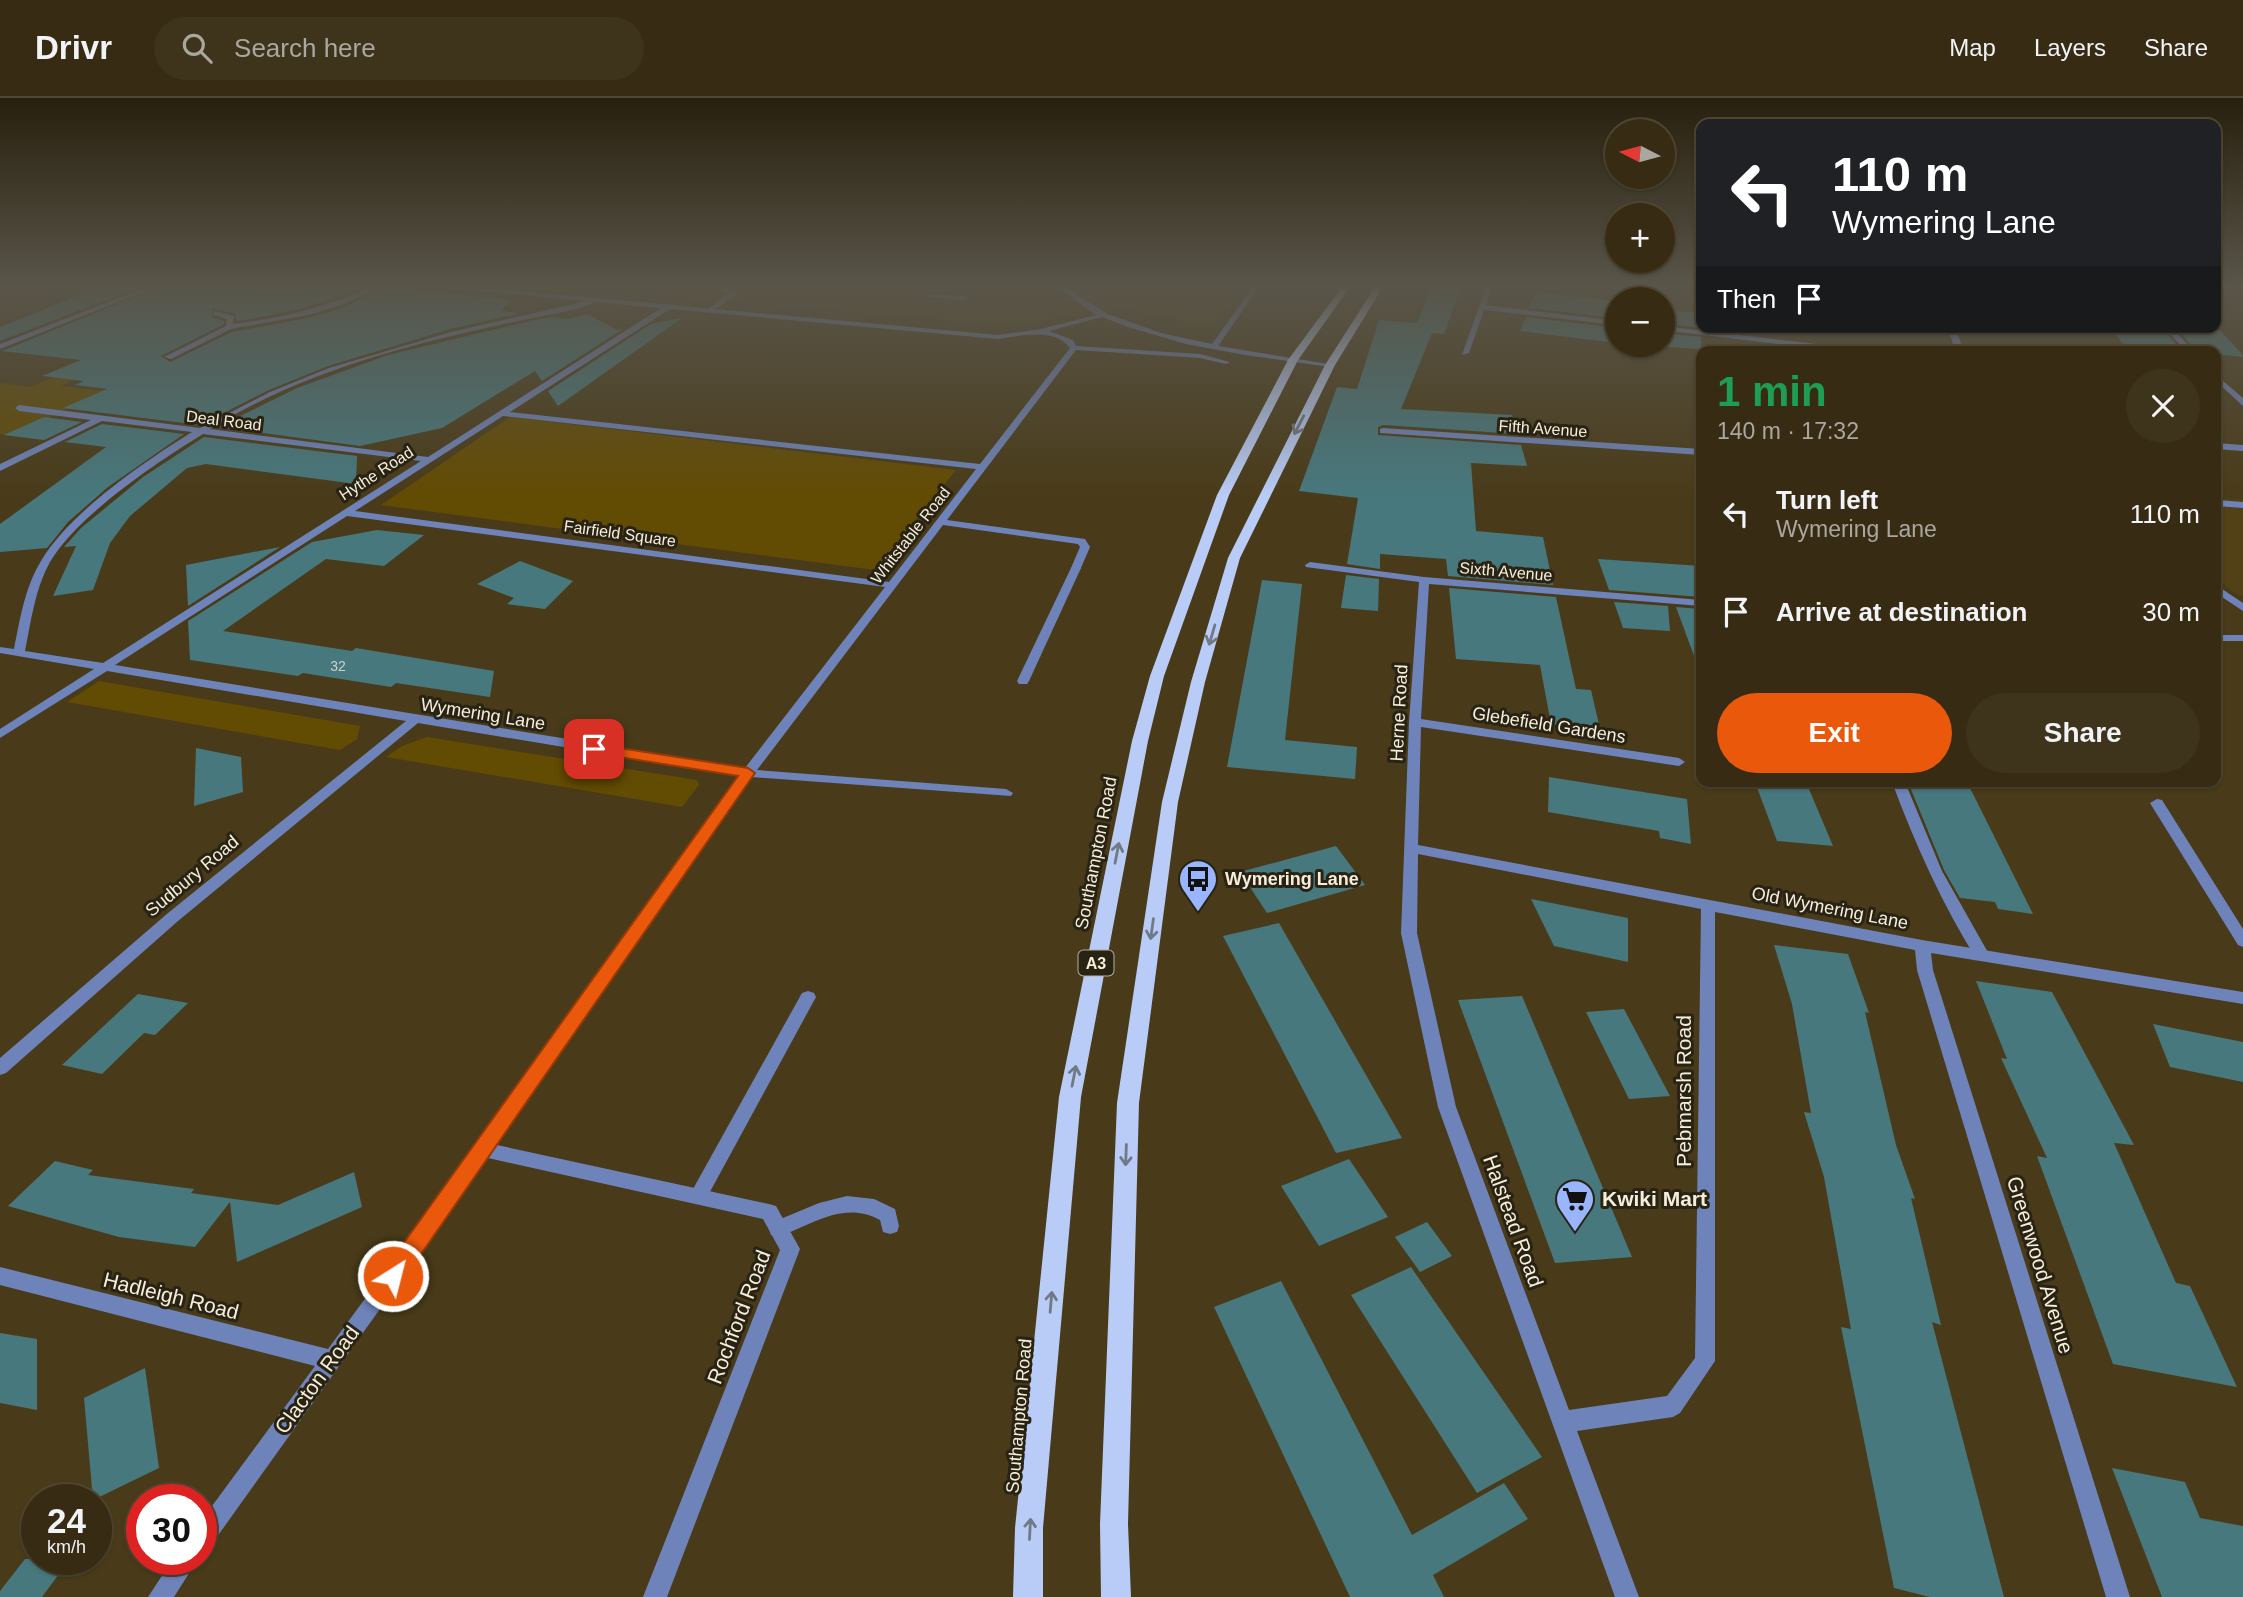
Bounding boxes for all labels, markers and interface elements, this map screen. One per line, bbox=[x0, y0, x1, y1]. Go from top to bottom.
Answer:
search box bbox=[154, 17, 644, 80]
text: Drivr bbox=[35, 29, 112, 66]
icon: search bbox=[178, 29, 216, 67]
text: Search here bbox=[234, 33, 376, 63]
text: Map bbox=[1949, 34, 1996, 61]
text: Layers bbox=[2034, 34, 2106, 61]
text: Share bbox=[2144, 34, 2208, 61]
north arrow bbox=[1605, 119, 1675, 189]
map controls bbox=[1605, 119, 1675, 357]
icon: left bbox=[1717, 147, 1808, 238]
text: 110 m bbox=[1832, 147, 1968, 201]
button: + bbox=[1605, 203, 1675, 273]
text: Wymering Lane bbox=[1832, 204, 2056, 240]
icon: arrive bbox=[1790, 280, 1828, 318]
text: Then bbox=[1717, 284, 1776, 314]
button: − bbox=[1605, 287, 1675, 357]
text: 1 min bbox=[1717, 368, 1827, 415]
button: close bbox=[2126, 369, 2200, 443]
street label: Deal Road bbox=[185, 407, 262, 434]
one-way arrow bbox=[1292, 414, 1305, 435]
street label: Fifth Avenue bbox=[1498, 417, 1588, 440]
text: 140 m · 17:32 bbox=[1717, 418, 1859, 444]
street label: Hythe Road bbox=[336, 443, 416, 504]
street label: Whitstable Road bbox=[868, 484, 953, 587]
text: Turn left bbox=[1776, 485, 1878, 515]
icon: left bbox=[1717, 495, 1755, 533]
text: 110 m bbox=[2130, 499, 2200, 529]
text: Wymering Lane bbox=[1776, 516, 1937, 542]
street label: Fairfield Square bbox=[563, 517, 677, 550]
street label: Sixth Avenue bbox=[1459, 559, 1553, 584]
icon: arrive bbox=[1717, 593, 1755, 631]
text: Arrive at destination bbox=[1776, 597, 2027, 627]
text: 30 m bbox=[2142, 597, 2200, 627]
one-way arrow bbox=[1205, 624, 1218, 646]
house number: 32 bbox=[330, 658, 346, 674]
street label: Herne Road bbox=[1386, 664, 1412, 762]
button: Exit bbox=[1717, 693, 1952, 773]
button: Share bbox=[1966, 693, 2200, 773]
street label: Wymering Lane bbox=[419, 694, 547, 734]
street label: Glebefield Gardens bbox=[1471, 703, 1627, 747]
pin bbox=[564, 719, 624, 779]
icon: arrive bbox=[575, 730, 613, 768]
street label: Southampton Road bbox=[1071, 775, 1121, 931]
street label: Sudbury Road bbox=[141, 831, 243, 921]
one-way arrow bbox=[1110, 842, 1124, 865]
bus stop icon: Wymering Lane bbox=[1177, 858, 1219, 913]
place label: Wymering Lane bbox=[1225, 869, 1359, 889]
street label: Old Wymering Lane bbox=[1750, 883, 1910, 933]
one-way arrow bbox=[1146, 917, 1159, 940]
road number: A3 bbox=[1078, 950, 1114, 976]
street label: Pebmarsh Road bbox=[1672, 1015, 1695, 1167]
one-way arrow bbox=[1068, 1065, 1082, 1088]
one-way arrow bbox=[1120, 1143, 1133, 1166]
street label: Halstead Road bbox=[1479, 1152, 1548, 1290]
street label: Greenwood Avenue bbox=[2003, 1173, 2078, 1356]
supermarket icon: Kwiki Mart bbox=[1554, 1178, 1596, 1233]
place label: Kwiki Mart bbox=[1602, 1187, 1707, 1210]
position arrow bbox=[356, 1239, 430, 1313]
street label: Rochford Road bbox=[702, 1247, 775, 1387]
street label: Hadleigh Road bbox=[101, 1268, 241, 1323]
one-way arrow bbox=[1045, 1291, 1058, 1314]
street label: Clacton Road bbox=[270, 1321, 363, 1438]
street label: Southampton Road bbox=[1002, 1338, 1036, 1494]
speed limit sign: 30 bbox=[126, 1484, 217, 1575]
text: 24 bbox=[47, 1501, 86, 1540]
one-way arrow bbox=[1023, 1518, 1036, 1541]
text: km/h bbox=[47, 1537, 86, 1557]

